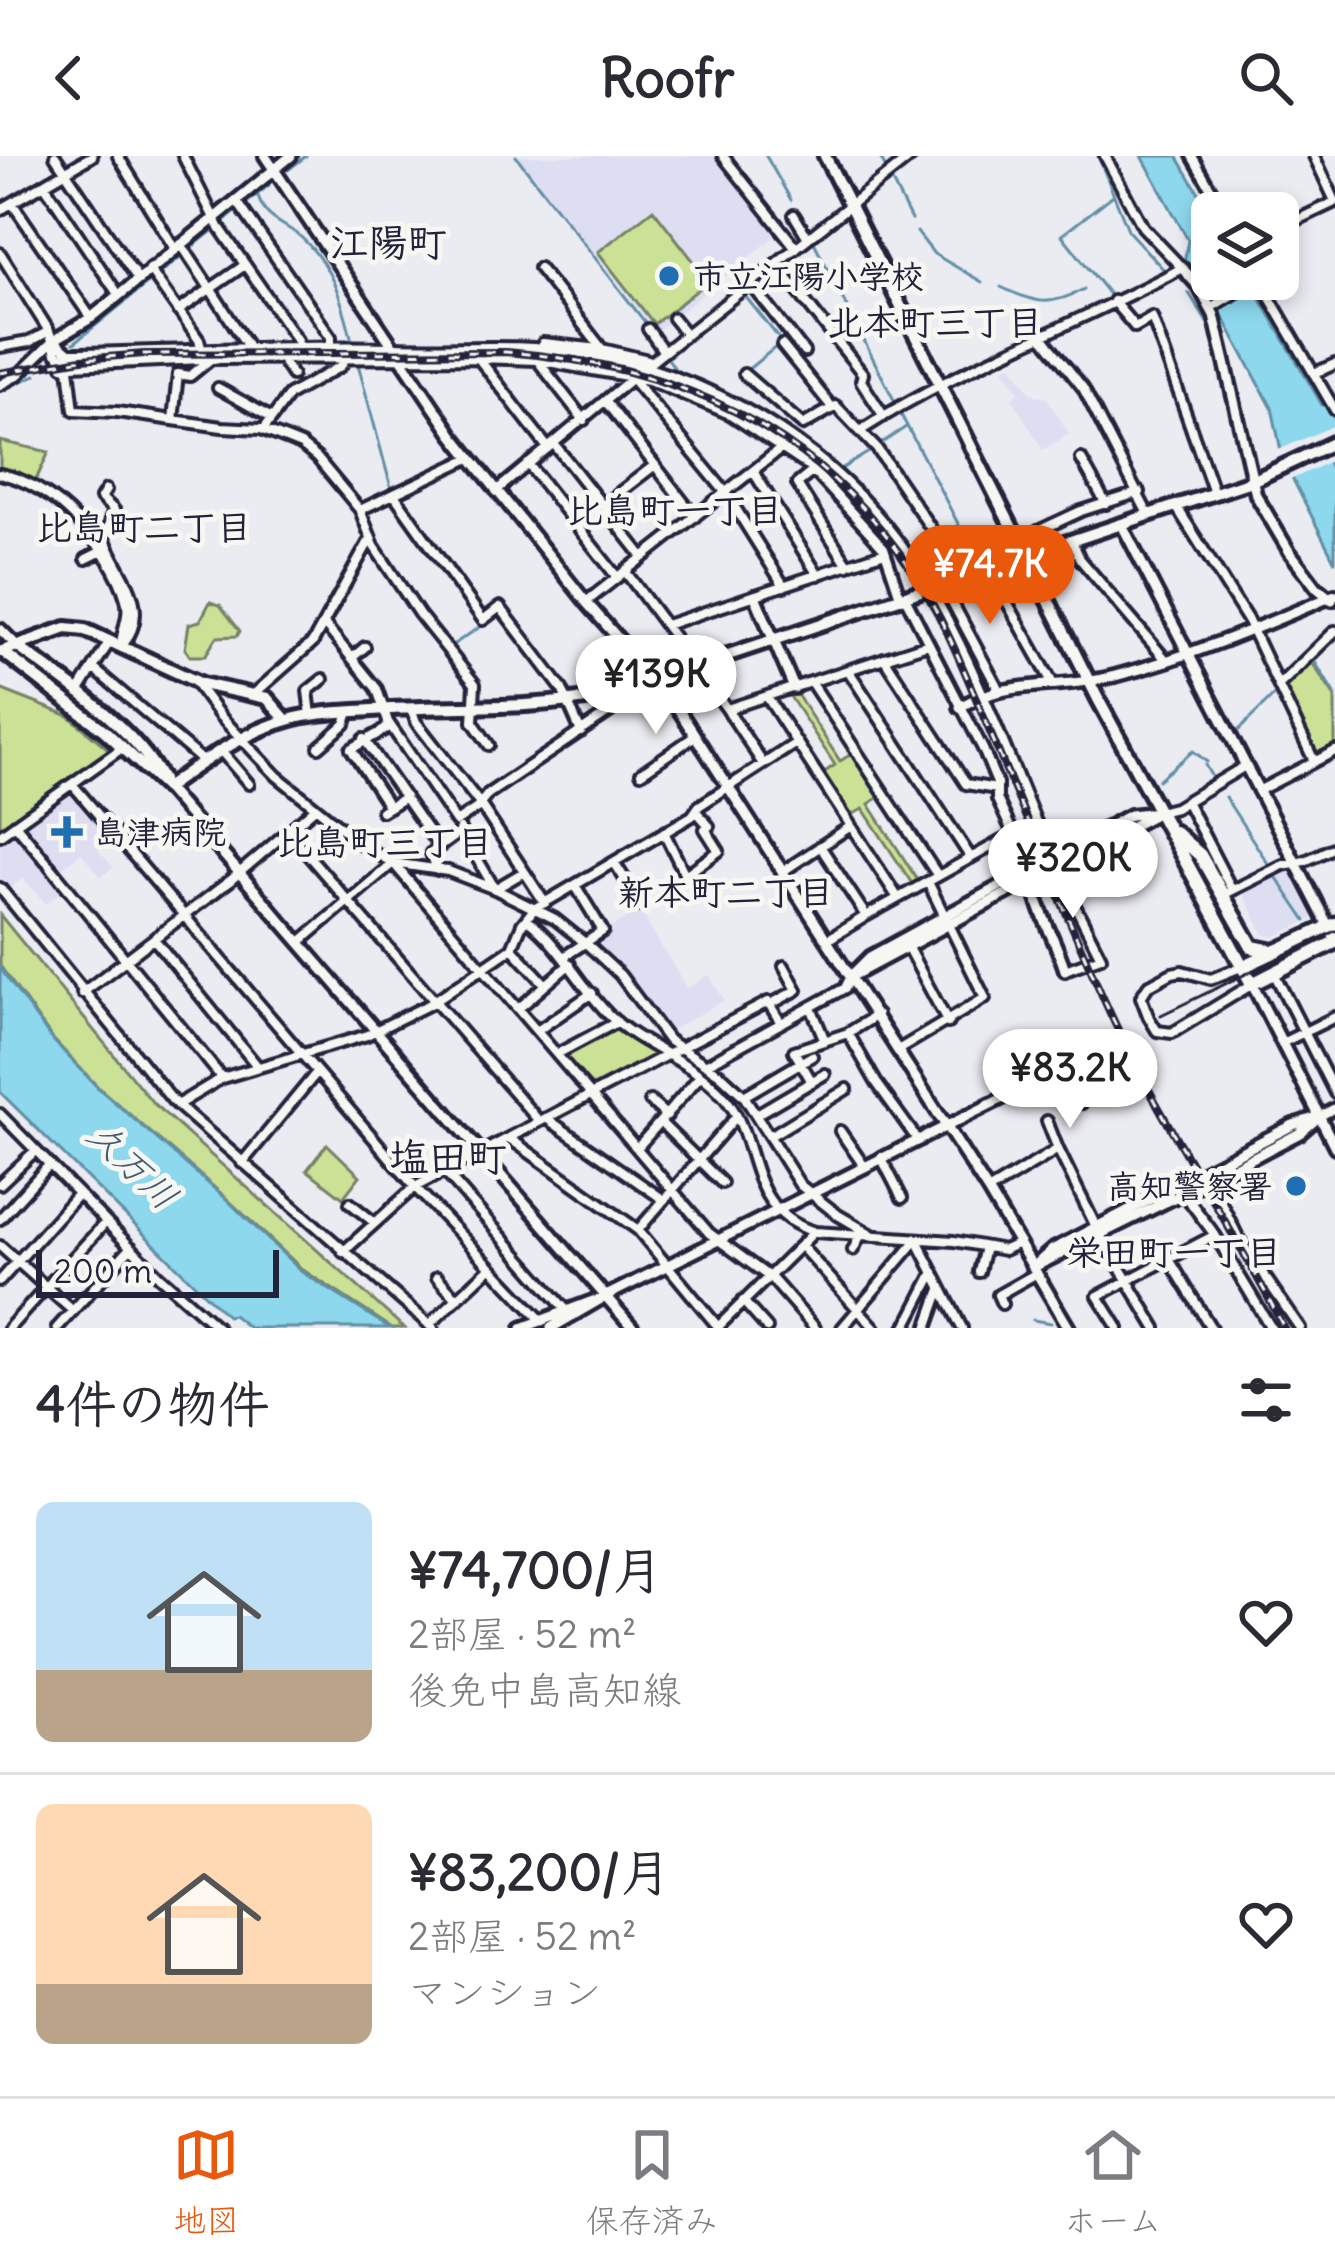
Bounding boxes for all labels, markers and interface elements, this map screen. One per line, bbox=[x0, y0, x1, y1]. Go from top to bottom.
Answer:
text: Roofr bbox=[601, 44, 734, 112]
icon: back bbox=[36, 45, 102, 111]
icon: search bbox=[1233, 45, 1299, 111]
map controls bbox=[1191, 192, 1299, 300]
button: layers bbox=[1191, 192, 1299, 300]
district label: 江陽町 bbox=[329, 218, 447, 267]
place label: 市立江陽小学校 bbox=[693, 255, 924, 297]
marker: 市立江陽小学校 bbox=[656, 263, 682, 289]
district label: 北本町三丁目 bbox=[827, 300, 1043, 345]
district label: 比島町一丁目 bbox=[567, 488, 783, 533]
district label: 比島町二丁目 bbox=[36, 505, 252, 550]
pin: ¥74.7K bbox=[892, 525, 1088, 627]
text: ¥74.7K bbox=[933, 539, 1047, 588]
pin: ¥139K bbox=[572, 635, 740, 737]
text: ¥139K bbox=[603, 649, 709, 698]
place label: 島津病院 bbox=[94, 811, 226, 853]
marker: 島津病院 bbox=[51, 816, 83, 848]
pin: ¥320K bbox=[989, 819, 1157, 921]
district label: 比島町三丁目 bbox=[277, 820, 493, 865]
text: ¥320K bbox=[1015, 833, 1131, 882]
district label: 新本町二丁目 bbox=[618, 870, 834, 915]
pin: ¥83.2K bbox=[972, 1029, 1168, 1131]
text: ¥83.2K bbox=[1010, 1043, 1130, 1092]
water label: 久万川 bbox=[78, 1112, 187, 1219]
district label: 塩田町 bbox=[389, 1133, 507, 1182]
place label: 高知警察署 bbox=[1107, 1165, 1272, 1207]
marker: 高知警察署 bbox=[1283, 1173, 1309, 1199]
district label: 栄田町一丁目 bbox=[1066, 1230, 1282, 1275]
scale bar bbox=[36, 1244, 279, 1297]
text: 200 m bbox=[54, 1250, 152, 1292]
icon: filters bbox=[1233, 1367, 1299, 1433]
text: 4件の物件 bbox=[36, 1372, 269, 1436]
text: ¥74,700/月 bbox=[408, 1538, 663, 1602]
icon: home bbox=[132, 1550, 276, 1694]
icon: heart bbox=[1233, 1589, 1299, 1655]
text: 2部屋 · 52 m² bbox=[408, 1610, 636, 1659]
text: 後免中島高知線 bbox=[408, 1666, 681, 1715]
text: ¥83,200/月 bbox=[408, 1840, 671, 1904]
icon: home bbox=[132, 1852, 276, 1996]
icon: heart bbox=[1233, 1891, 1299, 1957]
text: 2部屋 · 52 m² bbox=[408, 1912, 636, 1961]
text: マンション bbox=[408, 1968, 601, 2017]
tab: 地図 bbox=[173, 2122, 239, 2242]
tab: 保存済み bbox=[586, 2122, 718, 2242]
tab: ホーム bbox=[1064, 2122, 1162, 2242]

